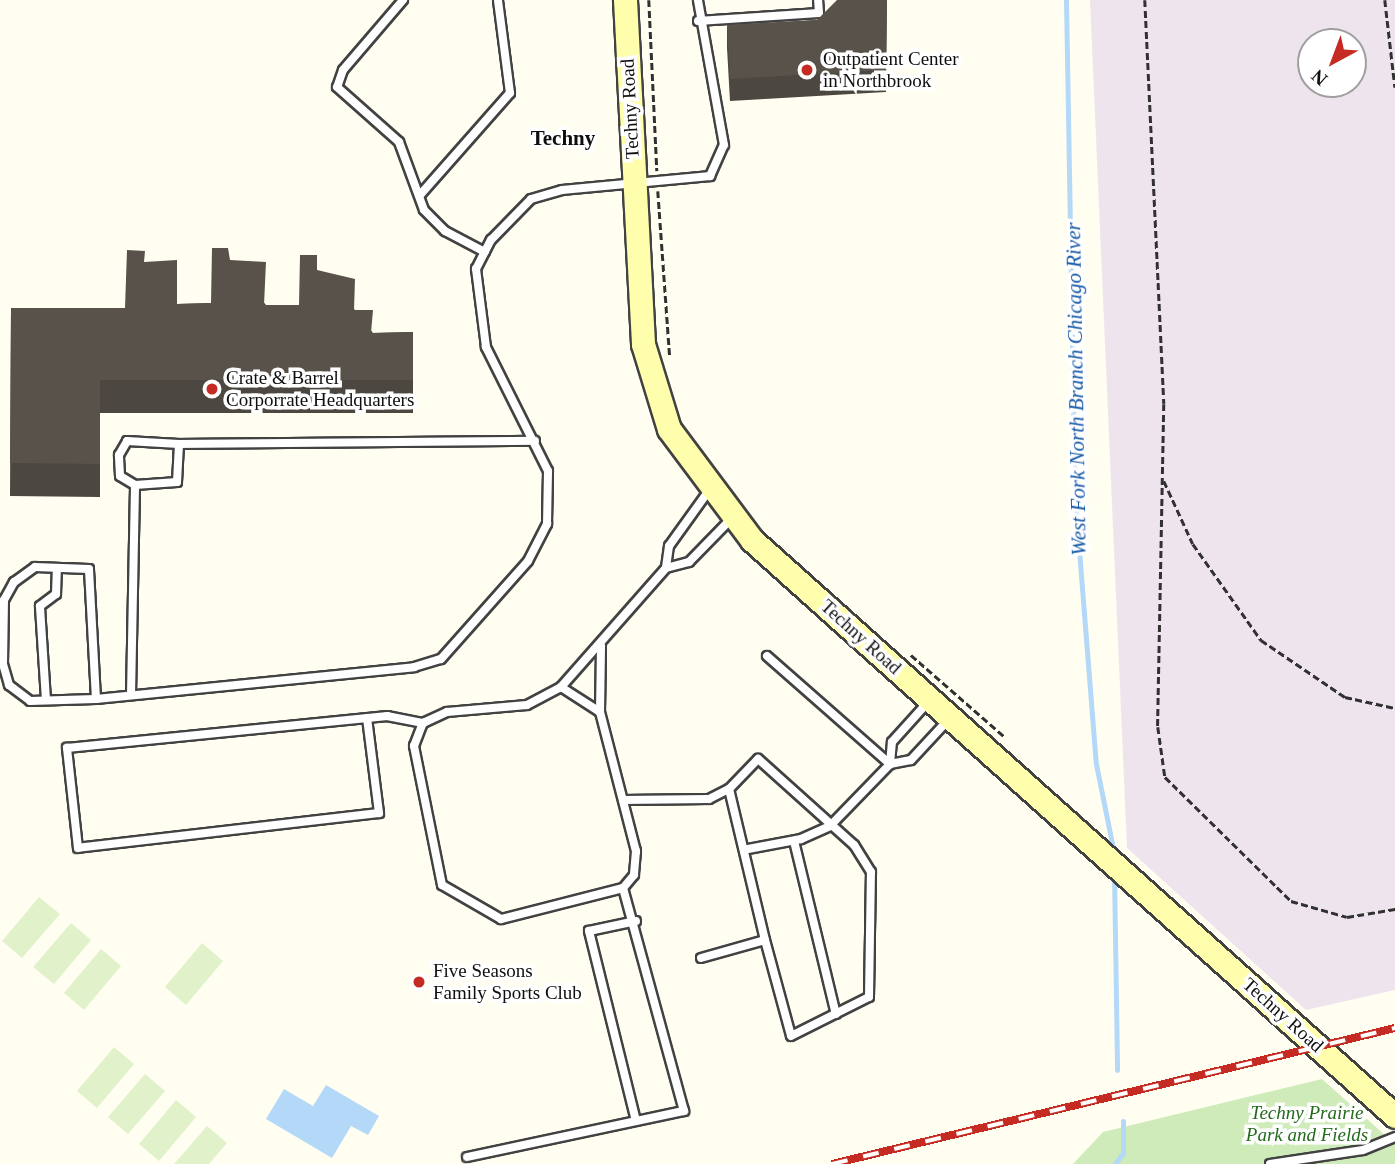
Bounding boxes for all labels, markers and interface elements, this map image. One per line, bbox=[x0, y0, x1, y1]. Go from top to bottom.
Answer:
north arrow bbox=[1297, 28, 1367, 98]
place label: Outpatient Center in Northbrook bbox=[823, 48, 959, 92]
street label: Techny Road bbox=[616, 58, 644, 160]
marker: Outpatient Center in Northbrook bbox=[797, 60, 817, 80]
text: N bbox=[1307, 65, 1331, 90]
district label: Techny bbox=[531, 125, 595, 151]
water label: West Fork North Branch Chicago River bbox=[1060, 222, 1092, 556]
place label: Crate & Barrel Corporrate Headquarters bbox=[226, 367, 414, 411]
marker: Crate & Barrel Corporrate Headquarters bbox=[204, 381, 220, 397]
street label: Techny Road bbox=[816, 595, 906, 679]
place label: Five Seasons Family Sports Club bbox=[433, 960, 582, 1004]
street label: Techny Road bbox=[1238, 973, 1328, 1057]
marker: Five Seasons Family Sports Club bbox=[411, 974, 427, 990]
park label: Techny Prairie Park and Fields bbox=[1246, 1102, 1368, 1146]

